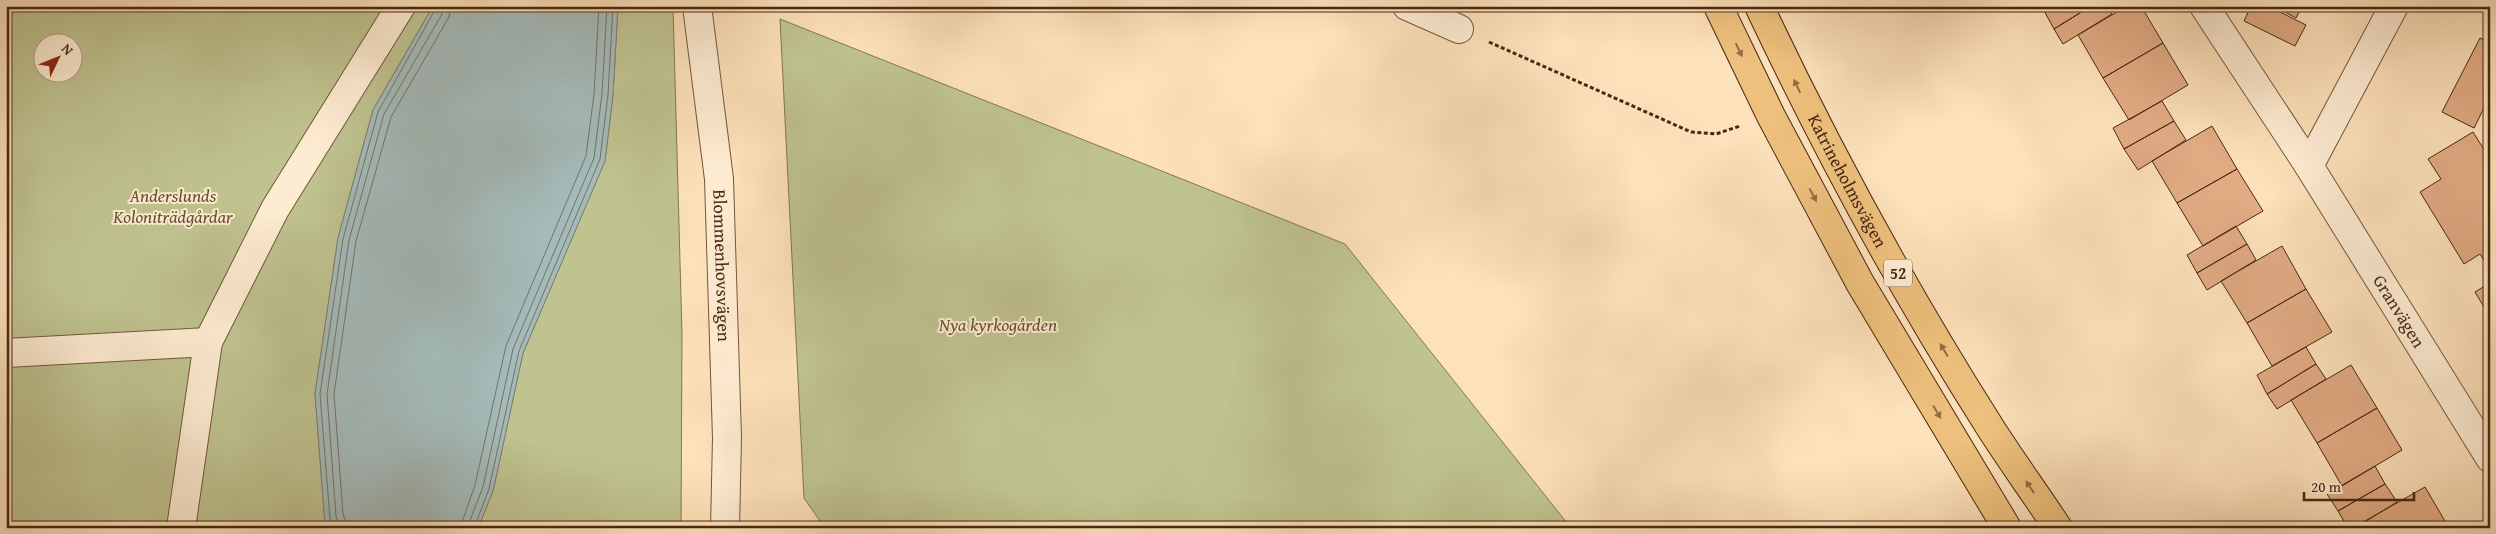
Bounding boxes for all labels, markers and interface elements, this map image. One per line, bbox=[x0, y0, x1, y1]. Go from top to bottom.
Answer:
north arrow bbox=[32, 32, 82, 82]
text: N bbox=[57, 39, 78, 60]
one-way arrow bbox=[1736, 43, 1744, 57]
one-way arrow bbox=[1792, 79, 1800, 93]
street label: Katrineholmsvägen bbox=[1801, 109, 1894, 252]
park label: Anderslunds Koloniträdgårdar bbox=[112, 182, 234, 230]
one-way arrow bbox=[1809, 188, 1817, 202]
street label: Blommenhovsvägen bbox=[706, 189, 738, 342]
road number: 52 bbox=[1884, 260, 1912, 286]
street label: Granvägen bbox=[2366, 269, 2432, 353]
park label: Nya kyrkogården bbox=[938, 311, 1057, 338]
one-way arrow bbox=[1939, 343, 1948, 357]
one-way arrow bbox=[1932, 406, 1941, 419]
scale bar bbox=[2304, 469, 2414, 501]
text: 20 m bbox=[2311, 476, 2342, 497]
one-way arrow bbox=[2026, 481, 2035, 494]

